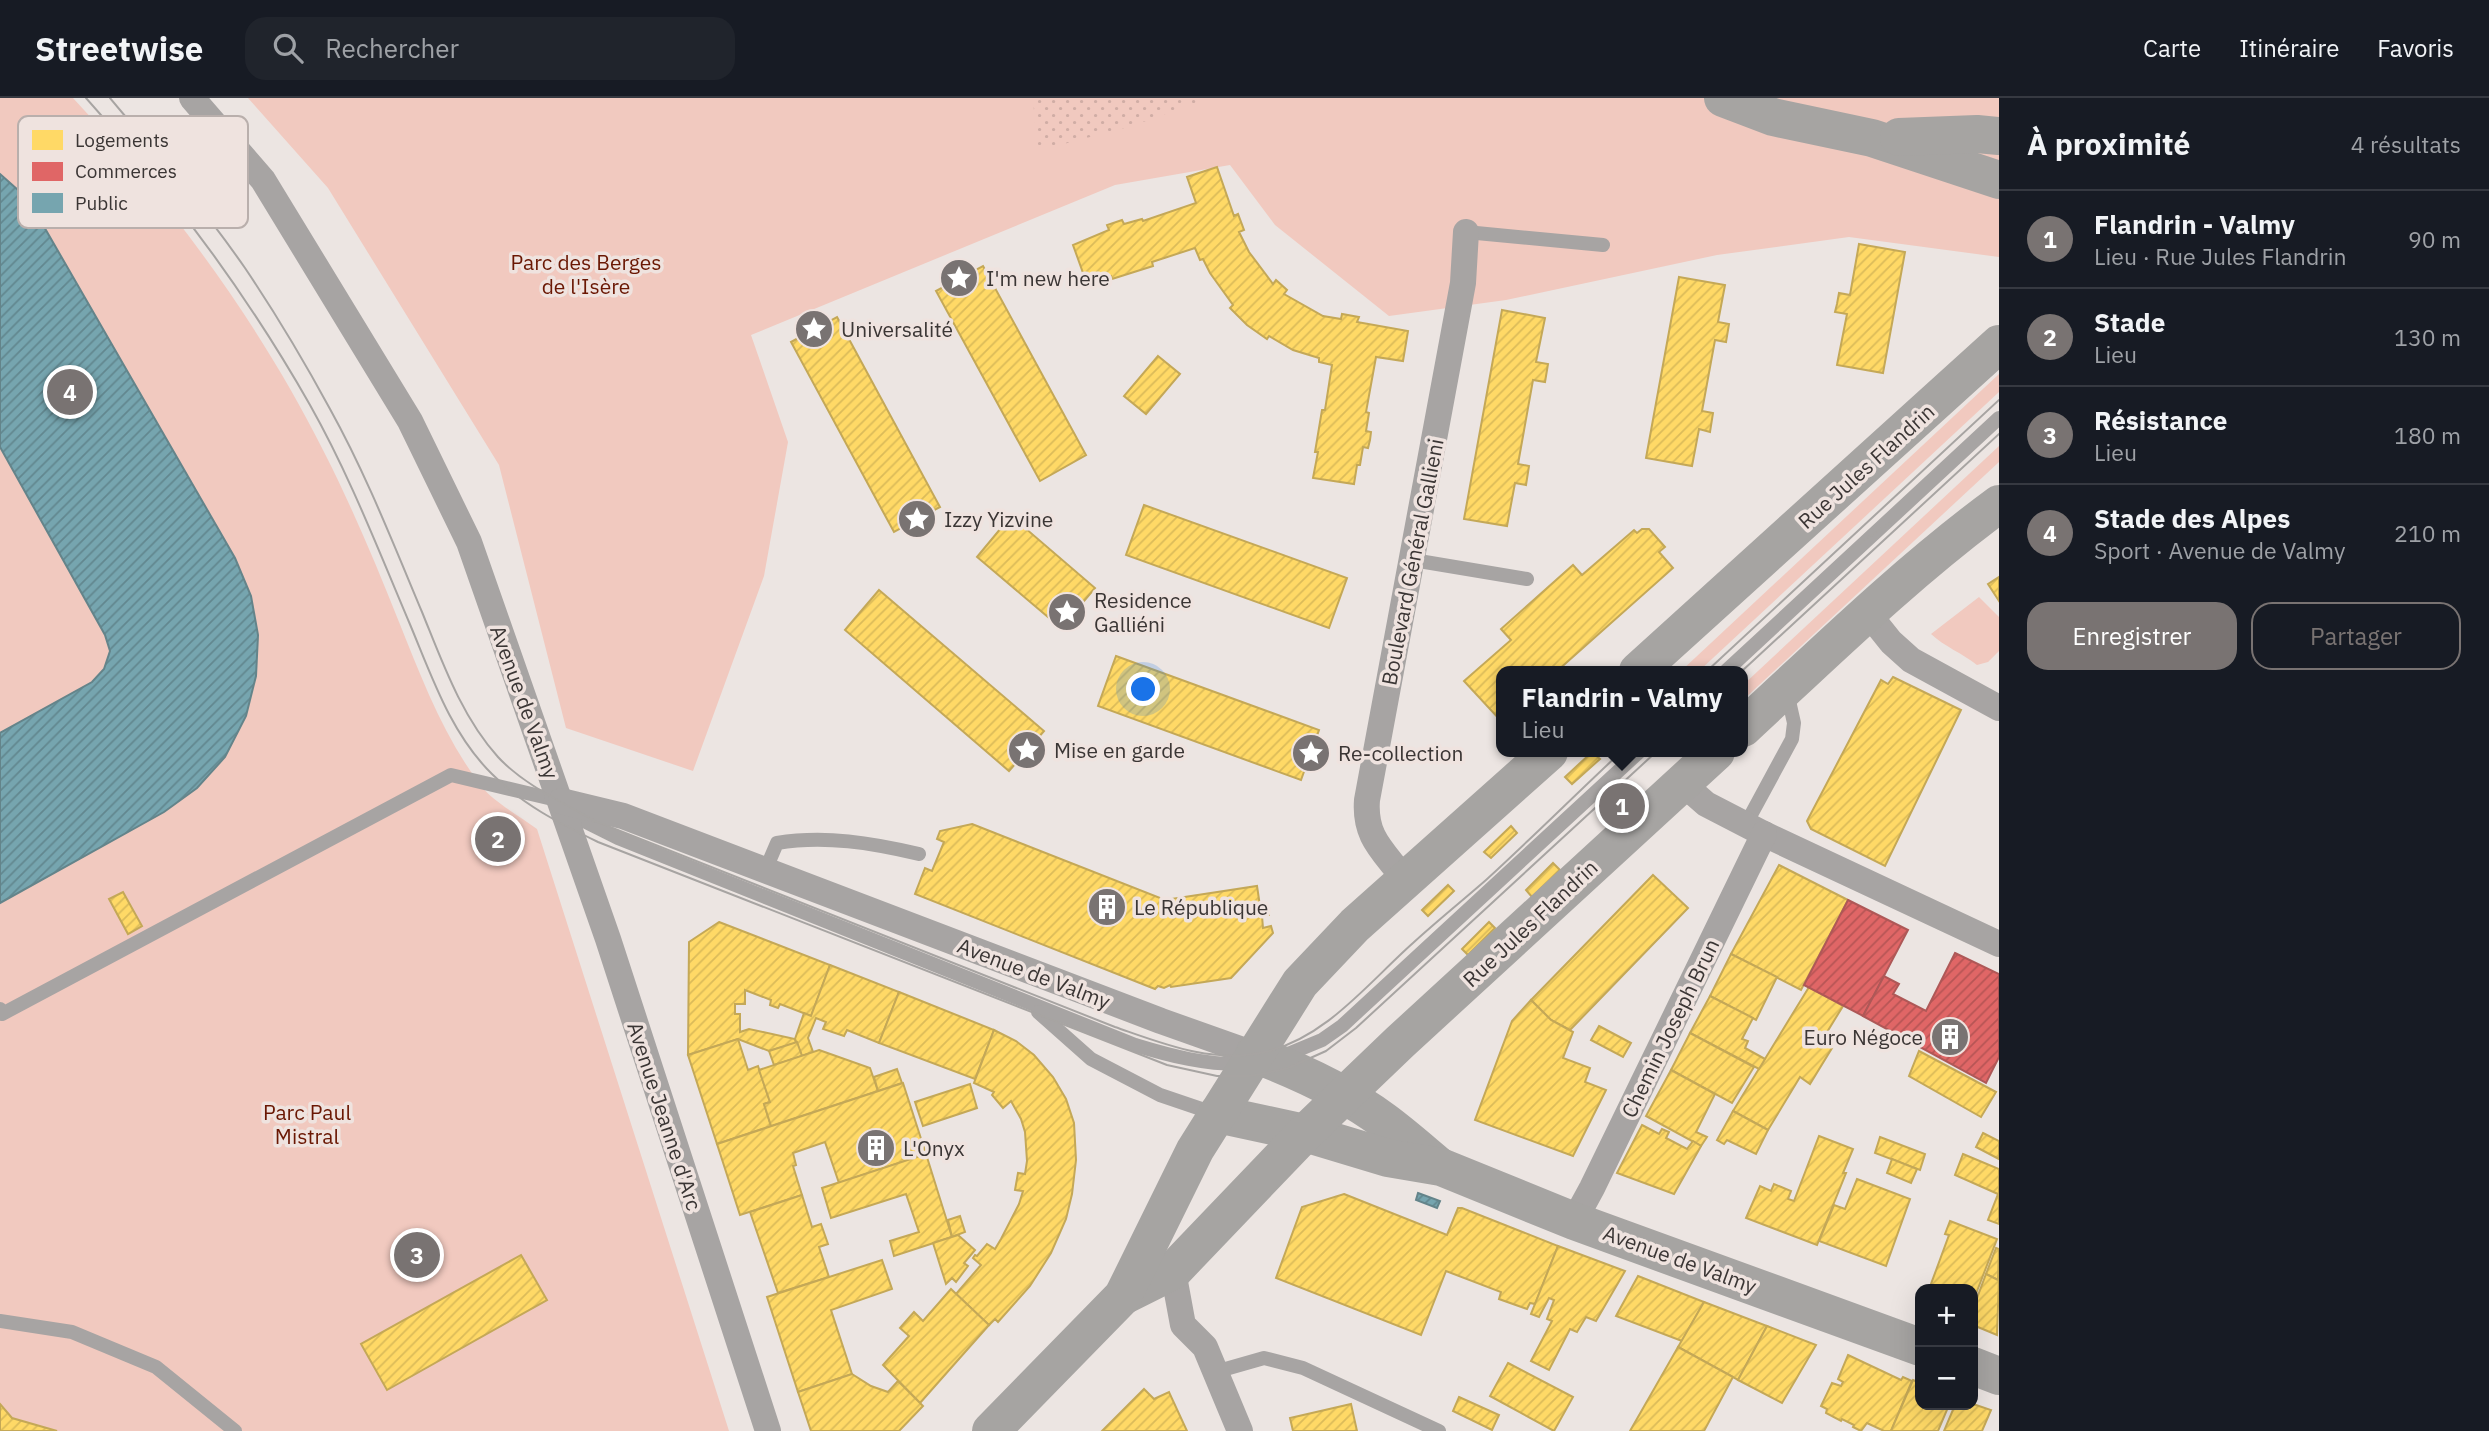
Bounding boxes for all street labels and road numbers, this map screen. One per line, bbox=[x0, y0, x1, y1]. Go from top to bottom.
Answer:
street label: Rue Jules Flandrin bbox=[1792, 397, 1940, 535]
street label: Boulevard Général Gallieni bbox=[1374, 436, 1450, 688]
street label: Avenue de Valmy bbox=[484, 621, 566, 783]
street label: Rue Jules Flandrin bbox=[1457, 853, 1603, 993]
street label: Avenue de Valmy bbox=[954, 931, 1115, 1015]
street label: Chemin Joseph Brun bbox=[1615, 934, 1725, 1122]
street label: Avenue Jeanne d'Arc bbox=[621, 1018, 709, 1214]
street label: Avenue de Valmy bbox=[1599, 1218, 1761, 1300]

